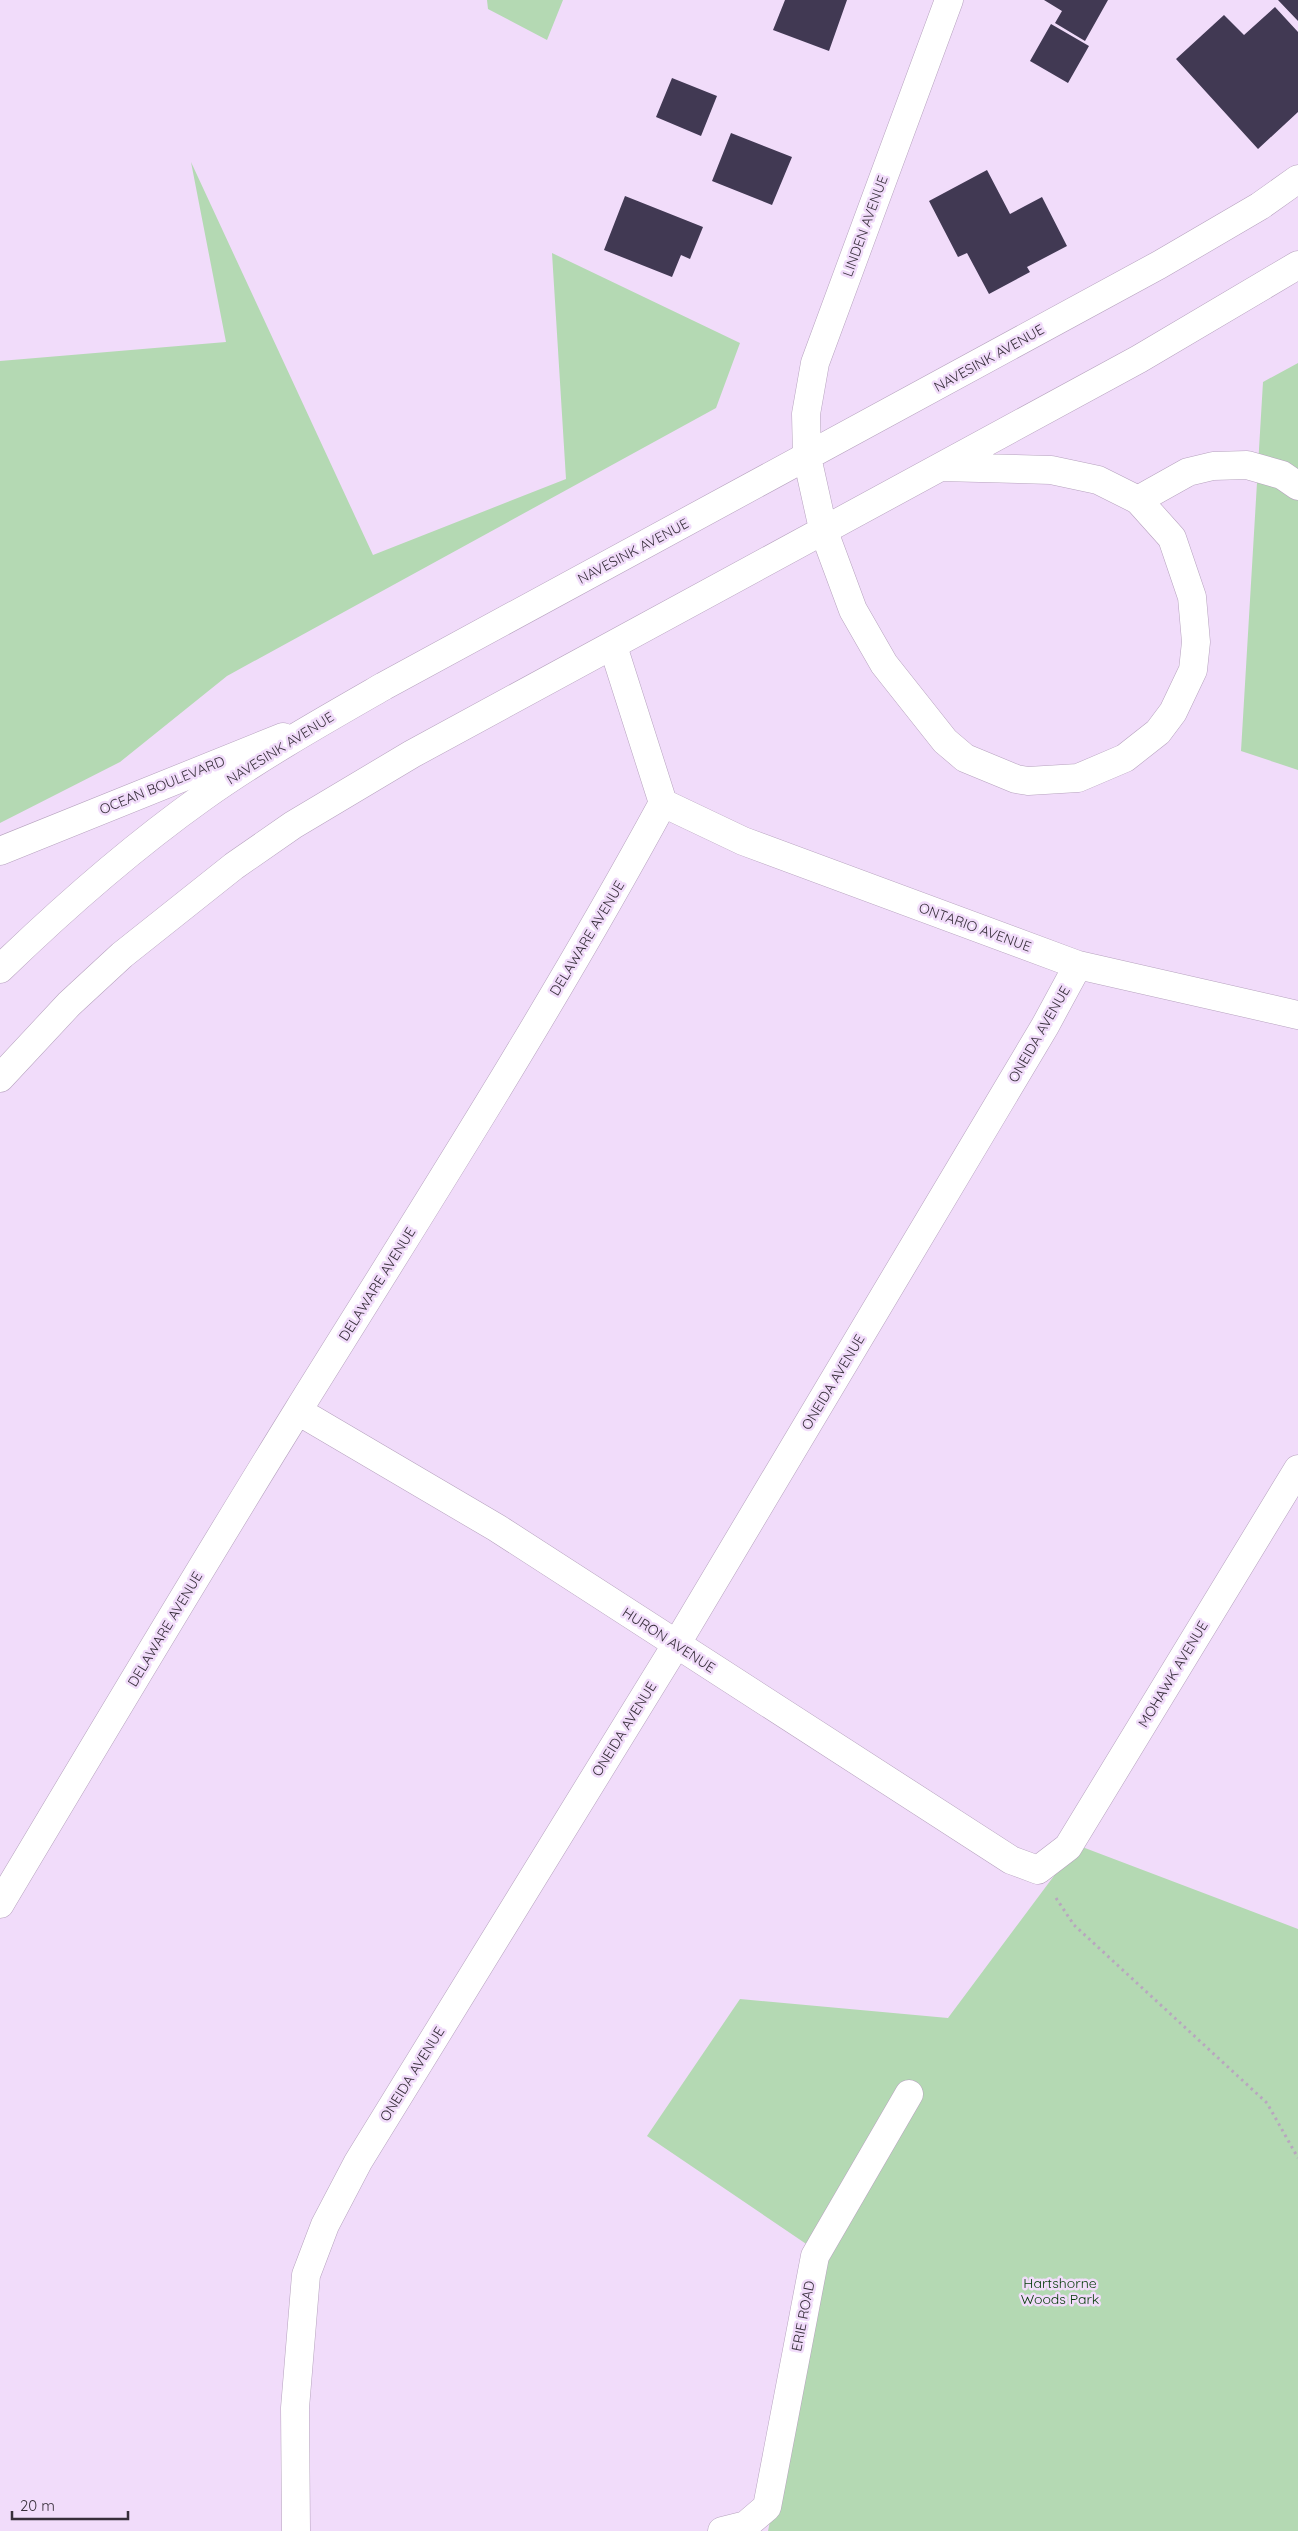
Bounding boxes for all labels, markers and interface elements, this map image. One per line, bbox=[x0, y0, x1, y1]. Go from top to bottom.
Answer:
street label: LINDEN AVENUE bbox=[838, 173, 892, 279]
street label: NAVESINK AVENUE bbox=[931, 320, 1047, 396]
street label: NAVESINK AVENUE bbox=[574, 514, 692, 588]
street label: NAVESINK AVENUE bbox=[223, 708, 337, 788]
street label: OCEAN BOULEVARD bbox=[97, 752, 227, 818]
street label: DELAWARE AVENUE bbox=[546, 877, 628, 999]
street label: ONTARIO AVENUE bbox=[916, 898, 1034, 956]
street label: ONEIDA AVENUE bbox=[1004, 983, 1074, 1085]
street label: DELAWARE AVENUE bbox=[335, 1224, 419, 1344]
street label: ONEIDA AVENUE bbox=[797, 1331, 869, 1433]
street label: DELAWARE AVENUE bbox=[124, 1568, 206, 1690]
street label: HURON AVENUE bbox=[619, 1603, 719, 1677]
street label: MOHAWK AVENUE bbox=[1134, 1617, 1212, 1731]
street label: ONEIDA AVENUE bbox=[588, 1678, 660, 1780]
street label: ONEIDA AVENUE bbox=[376, 2023, 448, 2125]
park label: Hartshorne Woods Park bbox=[1021, 2274, 1099, 2308]
street label: ERIE ROAD bbox=[787, 2279, 819, 2353]
scale bar bbox=[12, 2488, 129, 2520]
text: 20 m bbox=[20, 2496, 55, 2515]

